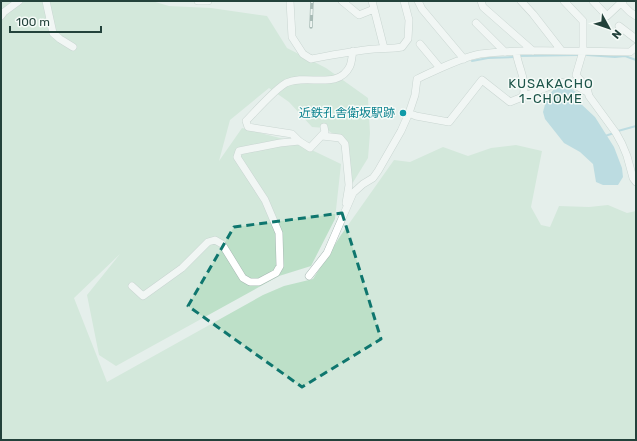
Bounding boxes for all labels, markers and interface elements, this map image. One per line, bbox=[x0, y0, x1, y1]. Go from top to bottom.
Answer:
scale bar bbox=[10, 8, 101, 34]
north arrow bbox=[589, 8, 629, 48]
text: 100 m bbox=[16, 15, 50, 29]
text: N bbox=[609, 27, 624, 41]
district label: KUSAKACHO 1-CHOME bbox=[508, 76, 594, 106]
place label: 近鉄孔舎衛坂駅跡 bbox=[299, 106, 395, 120]
marker: 近鉄孔舎衛坂駅跡 bbox=[398, 108, 408, 118]

